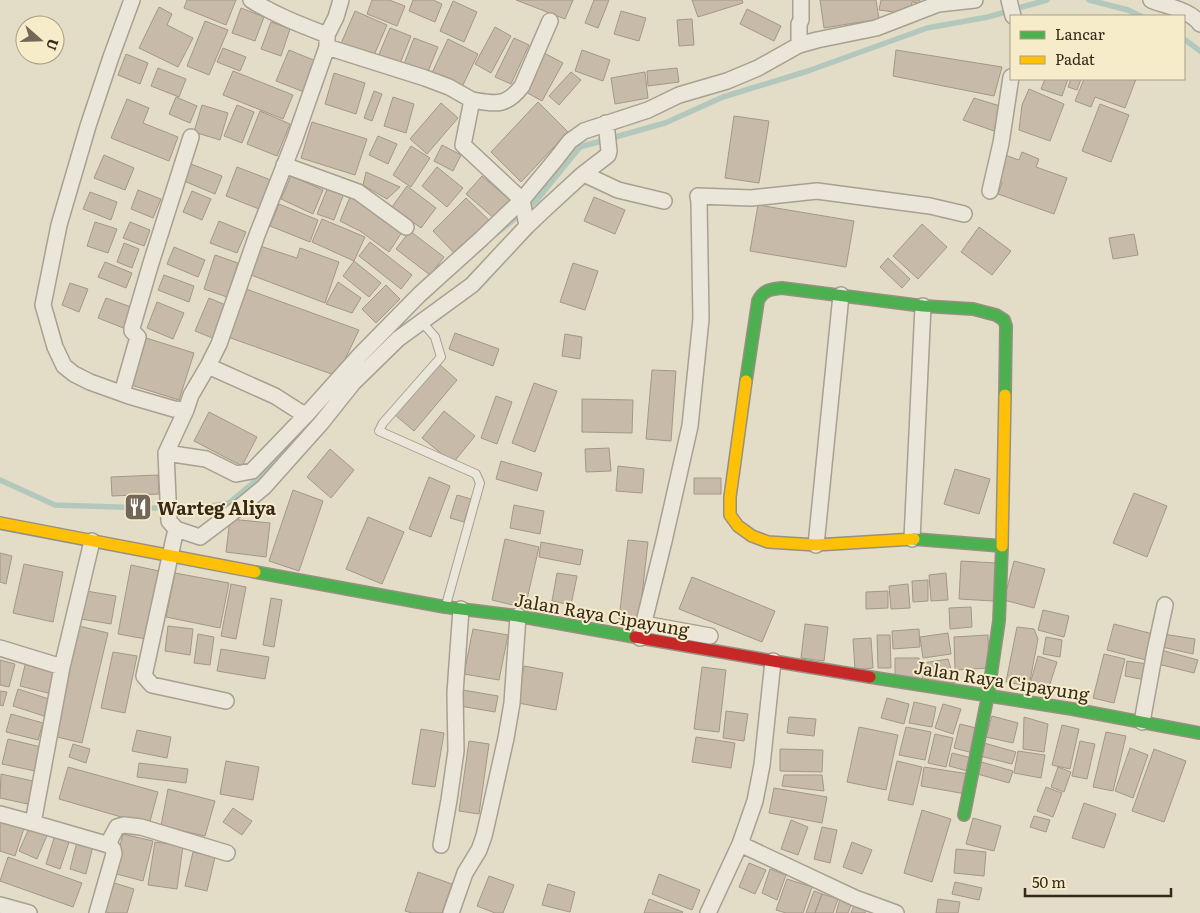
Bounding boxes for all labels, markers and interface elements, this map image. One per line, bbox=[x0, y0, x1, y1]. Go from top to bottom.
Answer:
north arrow bbox=[15, 15, 65, 65]
legend bbox=[1010, 15, 1185, 80]
text: Lancar bbox=[1055, 22, 1105, 45]
text: U bbox=[42, 36, 64, 53]
text: Padat bbox=[1055, 47, 1095, 70]
restaurant icon: Warteg Aliya bbox=[123, 492, 153, 522]
place label: Warteg Aliya bbox=[157, 494, 277, 521]
street label: Jalan Raya Cipayung bbox=[512, 585, 692, 643]
street label: Jalan Raya Cipayung bbox=[912, 653, 1093, 707]
scale bar bbox=[1025, 866, 1171, 898]
text: 50 m bbox=[1032, 870, 1066, 893]

